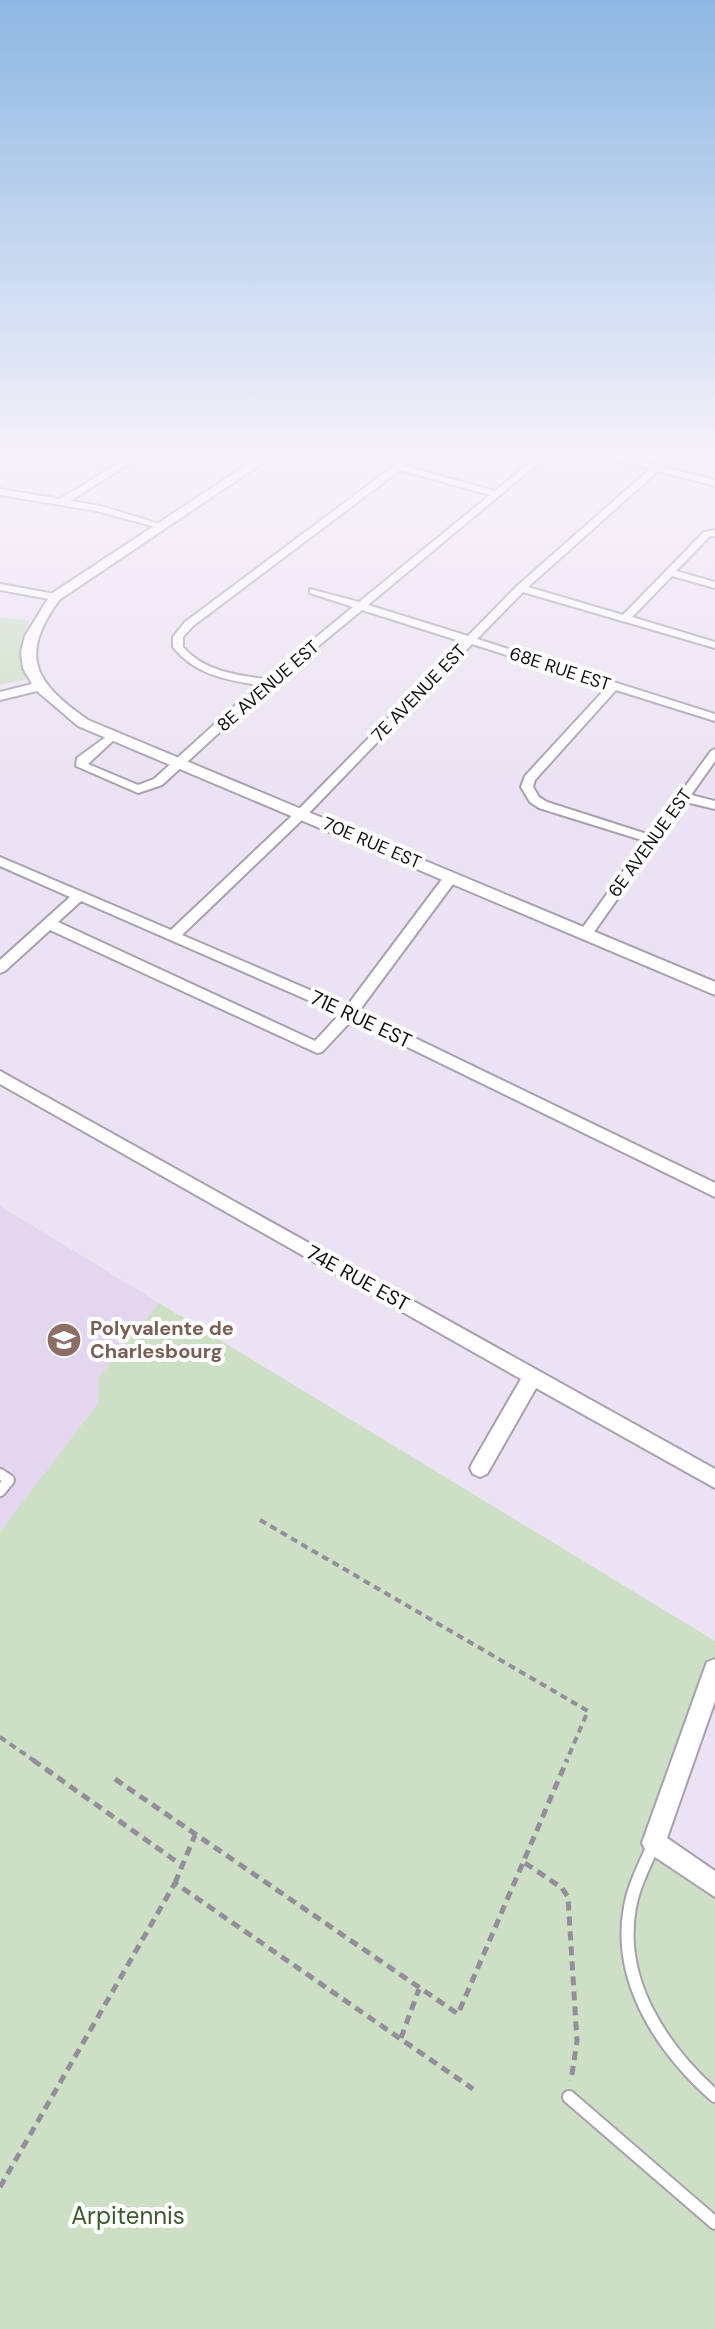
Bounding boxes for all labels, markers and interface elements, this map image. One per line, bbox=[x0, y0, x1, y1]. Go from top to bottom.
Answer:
street label: 8E AVENUE EST bbox=[212, 635, 324, 737]
street label: 7E AVENUE EST bbox=[366, 639, 472, 747]
street label: 68E RUE EST bbox=[506, 641, 614, 697]
street label: 6E AVENUE EST bbox=[603, 784, 697, 902]
street label: 70E RUE EST bbox=[319, 812, 425, 874]
street label: 71E RUE EST bbox=[306, 984, 416, 1054]
street label: 74E RUE EST bbox=[302, 1239, 414, 1317]
place label: Polyvalente de Charlesbourg bbox=[90, 1315, 234, 1364]
school or university icon: Polyvalente de Charlesbourg bbox=[45, 1321, 83, 1359]
park label: Arpitennis bbox=[71, 2200, 185, 2231]

